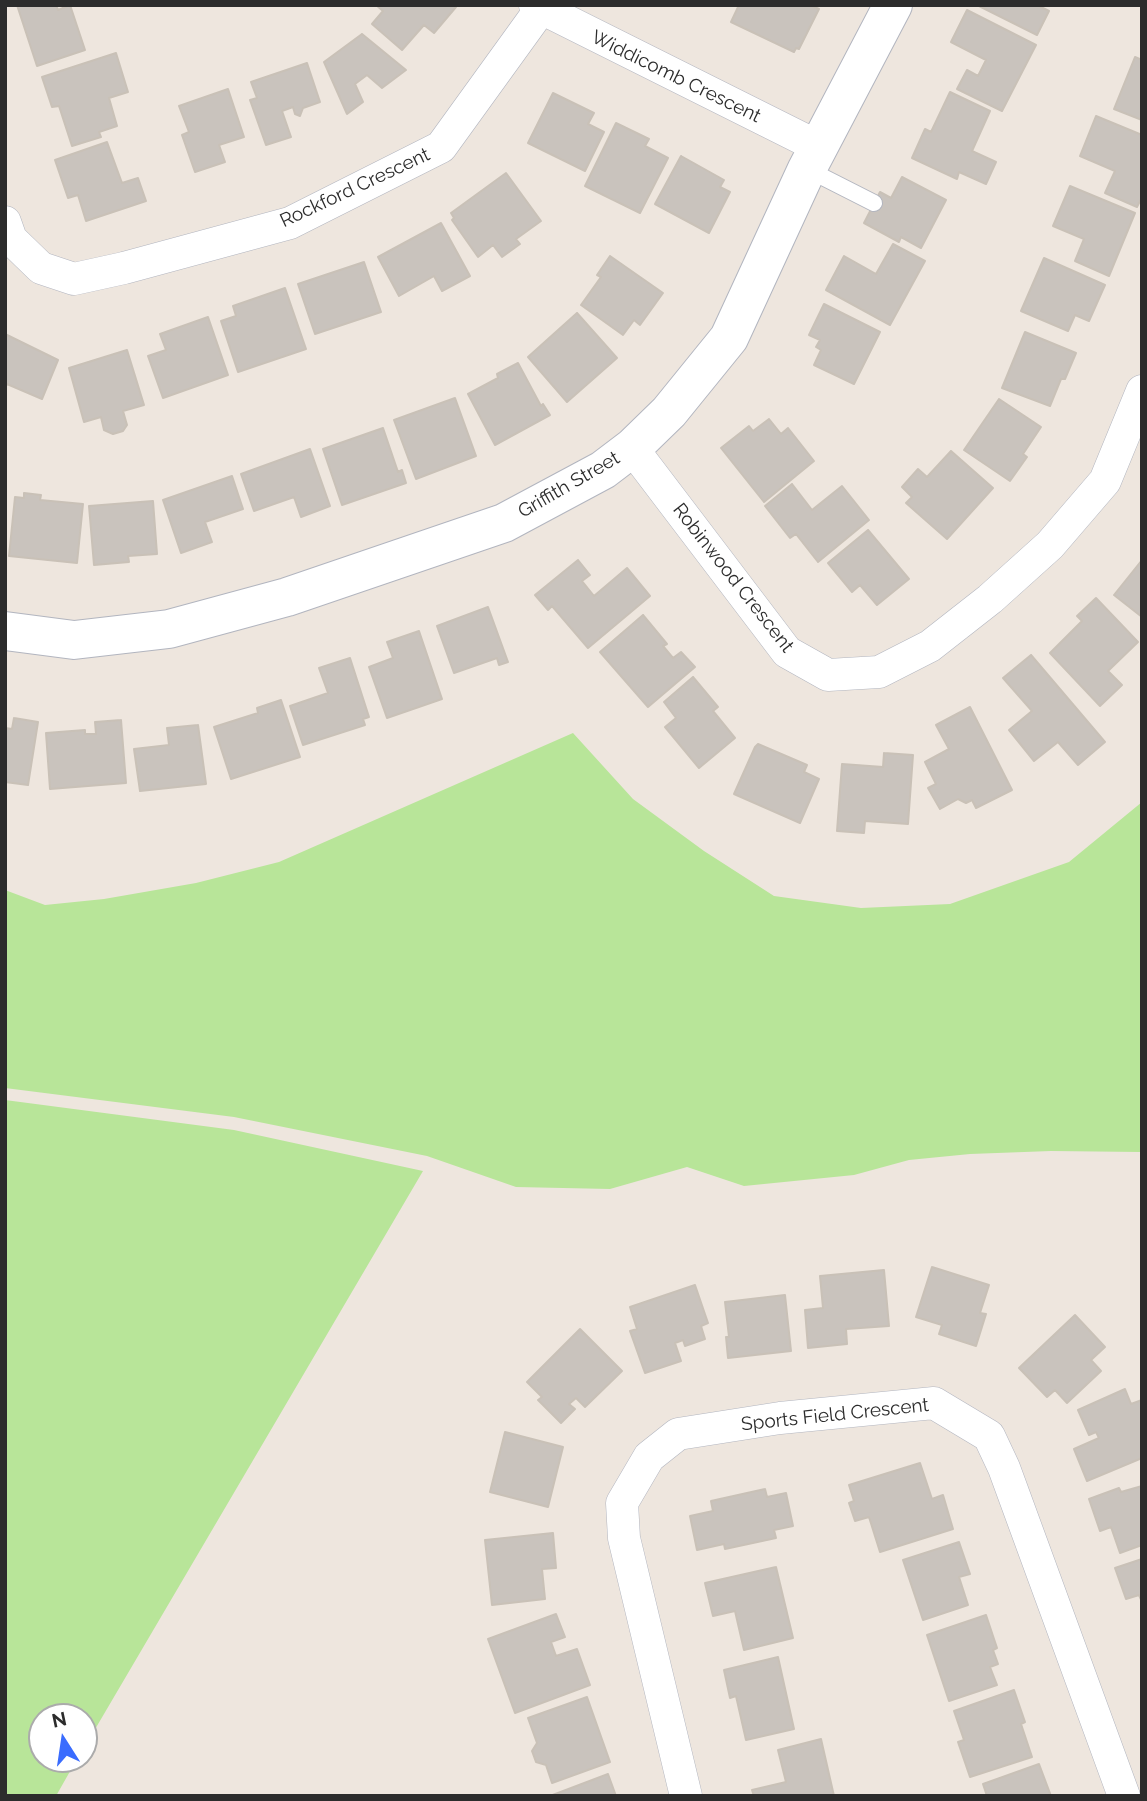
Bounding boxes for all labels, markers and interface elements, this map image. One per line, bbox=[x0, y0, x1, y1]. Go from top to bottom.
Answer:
street label: Widdicomb Crescent bbox=[587, 26, 765, 128]
street label: Rockford Crescent bbox=[276, 143, 434, 233]
street label: Griffith Street bbox=[514, 447, 624, 523]
street label: Robinwood Crescent bbox=[668, 499, 798, 657]
street label: Sports Field Crescent bbox=[740, 1394, 930, 1436]
north arrow bbox=[28, 1703, 98, 1773]
text: N bbox=[50, 1707, 68, 1732]

